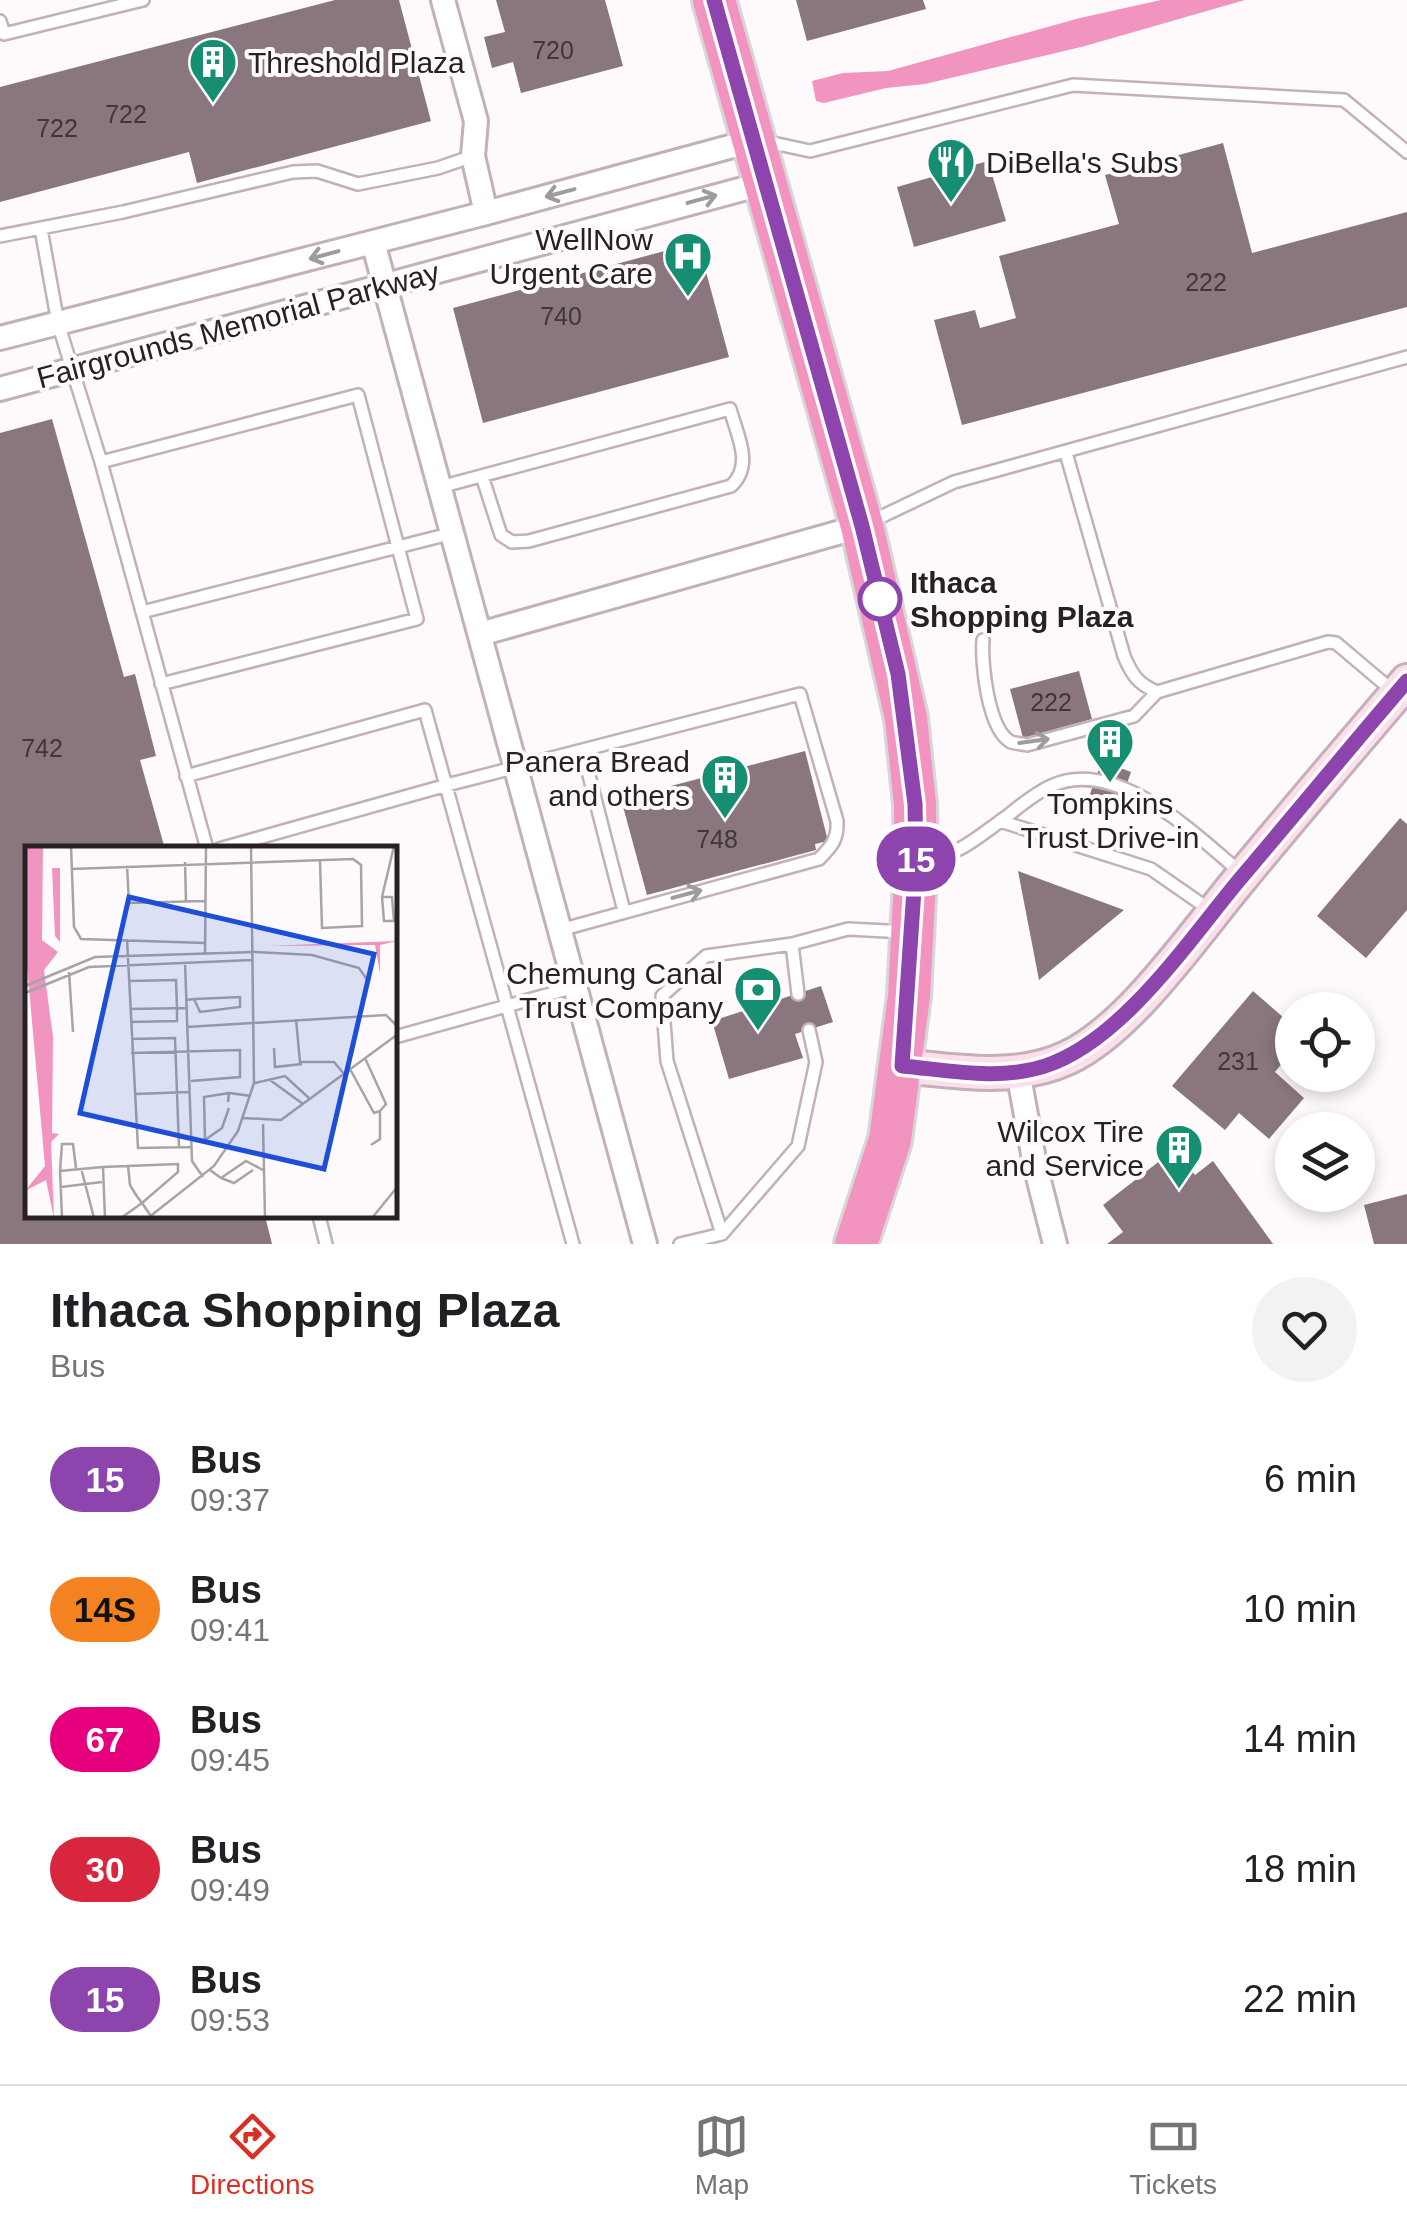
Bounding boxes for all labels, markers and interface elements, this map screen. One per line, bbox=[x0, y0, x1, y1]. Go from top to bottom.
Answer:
building icon: Threshold Plaza bbox=[187, 36, 239, 104]
house number: 720 bbox=[532, 36, 574, 64]
place label: Threshold Plaza bbox=[248, 46, 465, 79]
house number: 722 bbox=[105, 100, 147, 128]
house number: 722 bbox=[36, 114, 78, 142]
restaurant icon: DiBella's Subs bbox=[925, 136, 977, 204]
place label: DiBella's Subs bbox=[986, 146, 1178, 179]
one-way arrow bbox=[545, 185, 576, 204]
one-way arrow bbox=[686, 188, 717, 207]
place label: WellNow Urgent Care bbox=[490, 223, 653, 290]
hospital icon: WellNow Urgent Care bbox=[662, 230, 714, 298]
one-way arrow bbox=[309, 246, 340, 265]
street label: Fairgrounds Memorial Parkway bbox=[33, 255, 443, 395]
house number: 222 bbox=[1185, 268, 1227, 296]
house number: 740 bbox=[540, 302, 582, 330]
place label: Ithaca Shopping Plaza bbox=[910, 566, 1134, 633]
marker: Ithaca Shopping Plaza bbox=[859, 578, 901, 620]
house number: 222 bbox=[1030, 688, 1072, 716]
building icon: Tompkins Trust Drive-in bbox=[1084, 716, 1136, 784]
one-way arrow bbox=[1017, 731, 1050, 749]
house number: 742 bbox=[21, 734, 63, 762]
place label: Panera Bread and others bbox=[505, 745, 690, 812]
building icon: Panera Bread and others bbox=[699, 752, 751, 820]
place label: Tompkins Trust Drive-in bbox=[1021, 787, 1199, 854]
house number: 748 bbox=[696, 825, 738, 853]
line badge: 15 bbox=[871, 826, 961, 892]
text: 15 bbox=[897, 840, 935, 879]
inset map bbox=[25, 846, 398, 1219]
one-way arrow bbox=[671, 884, 702, 903]
place label: Chemung Canal Trust Company bbox=[506, 957, 723, 1024]
bank icon: Chemung Canal Trust Company bbox=[732, 964, 784, 1032]
map controls bbox=[1275, 992, 1375, 1212]
button: locate bbox=[1275, 992, 1375, 1092]
house number: 231 bbox=[1217, 1047, 1259, 1075]
button: layers bbox=[1275, 1112, 1375, 1212]
place label: Wilcox Tire and Service bbox=[986, 1115, 1144, 1182]
building icon: Wilcox Tire and Service bbox=[1153, 1122, 1205, 1190]
button: heart bbox=[1252, 1277, 1357, 1382]
text: Ithaca Shopping Plaza bbox=[50, 1284, 559, 1337]
text: Bus bbox=[50, 1348, 105, 1384]
text: Bus bbox=[190, 1439, 262, 1481]
text: 6 min bbox=[1264, 1458, 1357, 1500]
text: 15 bbox=[86, 1460, 124, 1499]
text: 09:37 bbox=[190, 1482, 270, 1518]
text: Bus bbox=[190, 1569, 262, 1611]
text: 10 min bbox=[1243, 1588, 1357, 1630]
text: 14S bbox=[74, 1590, 136, 1629]
text: 09:41 bbox=[190, 1612, 270, 1648]
text: Bus bbox=[190, 1699, 262, 1741]
text: 14 min bbox=[1243, 1718, 1357, 1760]
text: 67 bbox=[86, 1720, 124, 1759]
text: 09:45 bbox=[190, 1742, 270, 1778]
text: Bus bbox=[190, 1829, 262, 1871]
text: 18 min bbox=[1243, 1848, 1357, 1890]
text: 30 bbox=[86, 1850, 124, 1889]
text: 09:49 bbox=[190, 1872, 270, 1908]
text: Bus bbox=[190, 1959, 262, 2001]
text: 22 min bbox=[1243, 1978, 1357, 2020]
text: 15 bbox=[86, 1980, 124, 2019]
text: 09:53 bbox=[190, 2002, 270, 2038]
tab: Directions bbox=[190, 2109, 314, 2201]
tab: Map bbox=[694, 2109, 749, 2201]
tab: Tickets bbox=[1129, 2109, 1217, 2201]

